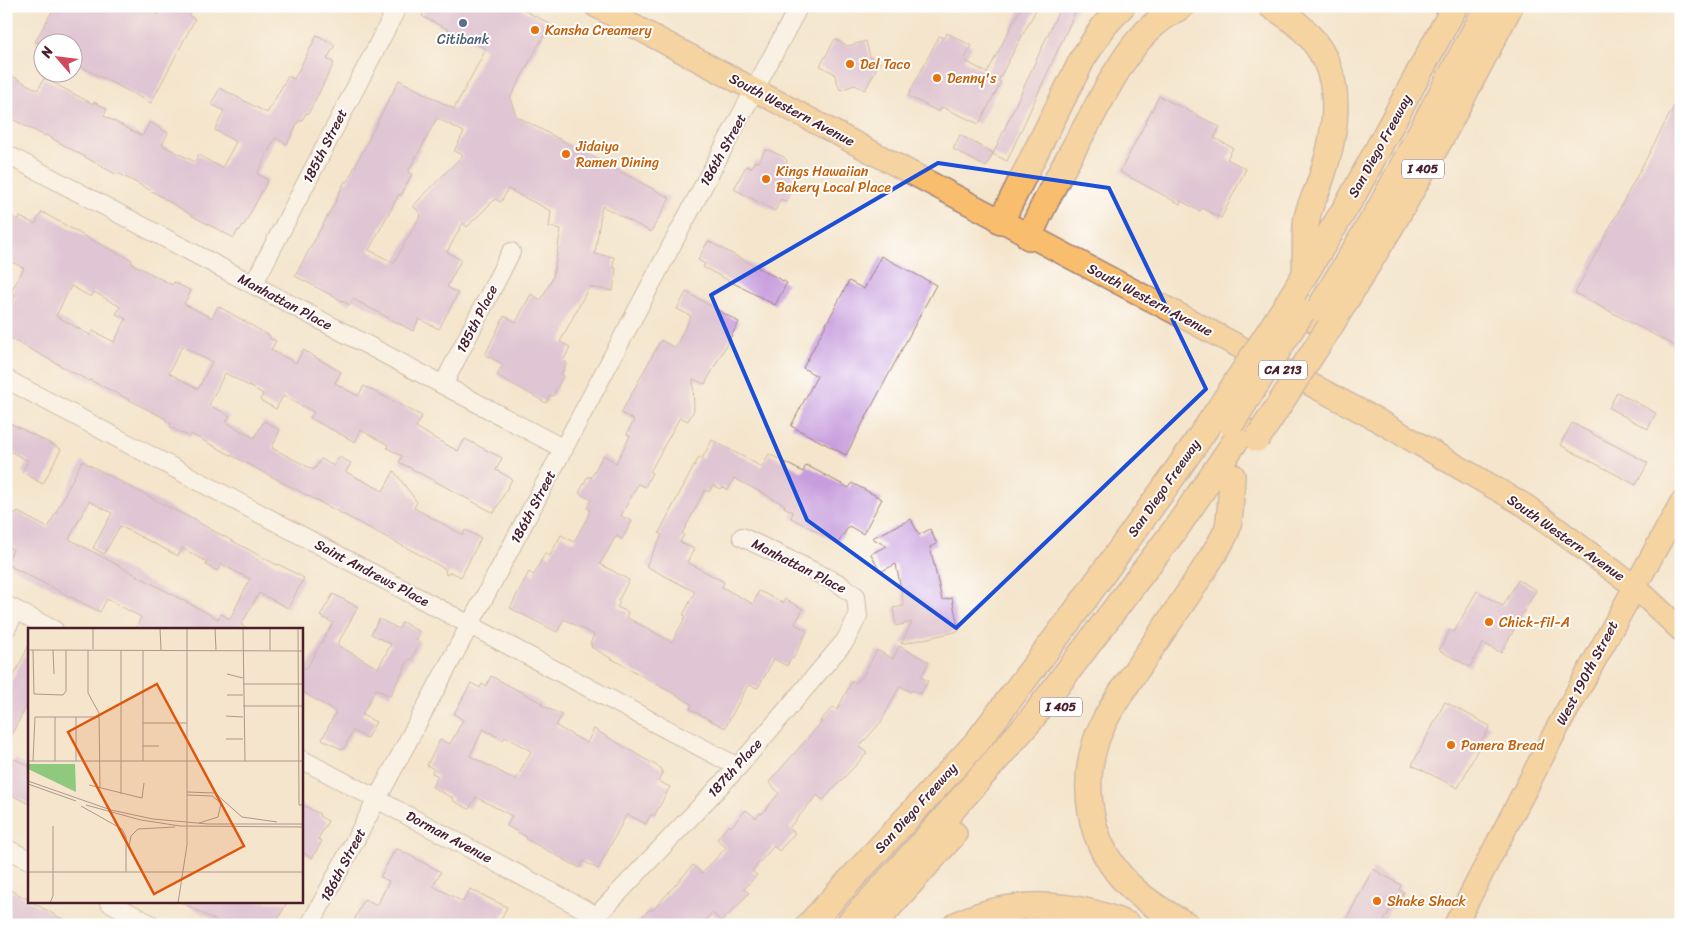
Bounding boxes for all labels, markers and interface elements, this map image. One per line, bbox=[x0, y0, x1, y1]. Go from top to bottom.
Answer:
marker: Citibank bbox=[457, 17, 469, 29]
place label: Kansha Creamery bbox=[545, 18, 652, 43]
marker: Kansha Creamery bbox=[529, 24, 541, 36]
place label: Citibank bbox=[437, 27, 490, 52]
north arrow bbox=[32, 32, 82, 82]
text: N bbox=[33, 42, 60, 63]
place label: Del Taco bbox=[860, 52, 910, 77]
marker: Del Taco bbox=[844, 58, 856, 70]
street label: South Western Avenue bbox=[725, 66, 859, 154]
place label: Denny's bbox=[947, 66, 997, 91]
marker: Denny's bbox=[931, 72, 943, 84]
street label: San Diego Freeway bbox=[1341, 89, 1419, 202]
street label: 185th Street bbox=[296, 104, 354, 188]
street label: 186th Street bbox=[693, 109, 753, 191]
place label: Jidaiya Ramen Dining bbox=[575, 134, 659, 175]
marker: Jidaiya Ramen Dining bbox=[560, 148, 572, 160]
place label: Kings Hawaiian Bakery Local Place bbox=[776, 159, 891, 200]
road number: I 405 bbox=[1402, 160, 1444, 178]
marker: Kings Hawaiian Bakery Local Place bbox=[760, 173, 772, 185]
street label: South Western Avenue bbox=[1083, 256, 1217, 344]
street label: Manhattan Place bbox=[233, 267, 337, 337]
street label: 185th Place bbox=[449, 280, 505, 358]
road number: CA 213 bbox=[1259, 360, 1307, 380]
street label: San Diego Freeway bbox=[1121, 433, 1208, 542]
street label: 186th Street bbox=[503, 466, 563, 548]
street label: South Western Avenue bbox=[1502, 488, 1630, 588]
street label: Manhattan Place bbox=[747, 531, 851, 601]
street label: Saint Andrews Place bbox=[310, 532, 434, 614]
place label: Chick-fil-A bbox=[1499, 610, 1570, 635]
marker: Chick-fil-A bbox=[1483, 616, 1495, 628]
street label: West 190th Street bbox=[1549, 616, 1625, 730]
inset map bbox=[28, 628, 302, 904]
road number: I 405 bbox=[1040, 698, 1082, 716]
street label: 187th Place bbox=[701, 732, 769, 804]
place label: Panera Bread bbox=[1461, 733, 1545, 758]
marker: Panera Bread bbox=[1445, 739, 1457, 751]
street label: San Diego Freeway bbox=[868, 756, 964, 859]
street label: Dorman Avenue bbox=[401, 804, 497, 870]
street label: 186th Street bbox=[313, 824, 373, 906]
place label: Shake Shack bbox=[1387, 889, 1467, 914]
marker: Shake Shack bbox=[1371, 895, 1383, 907]

